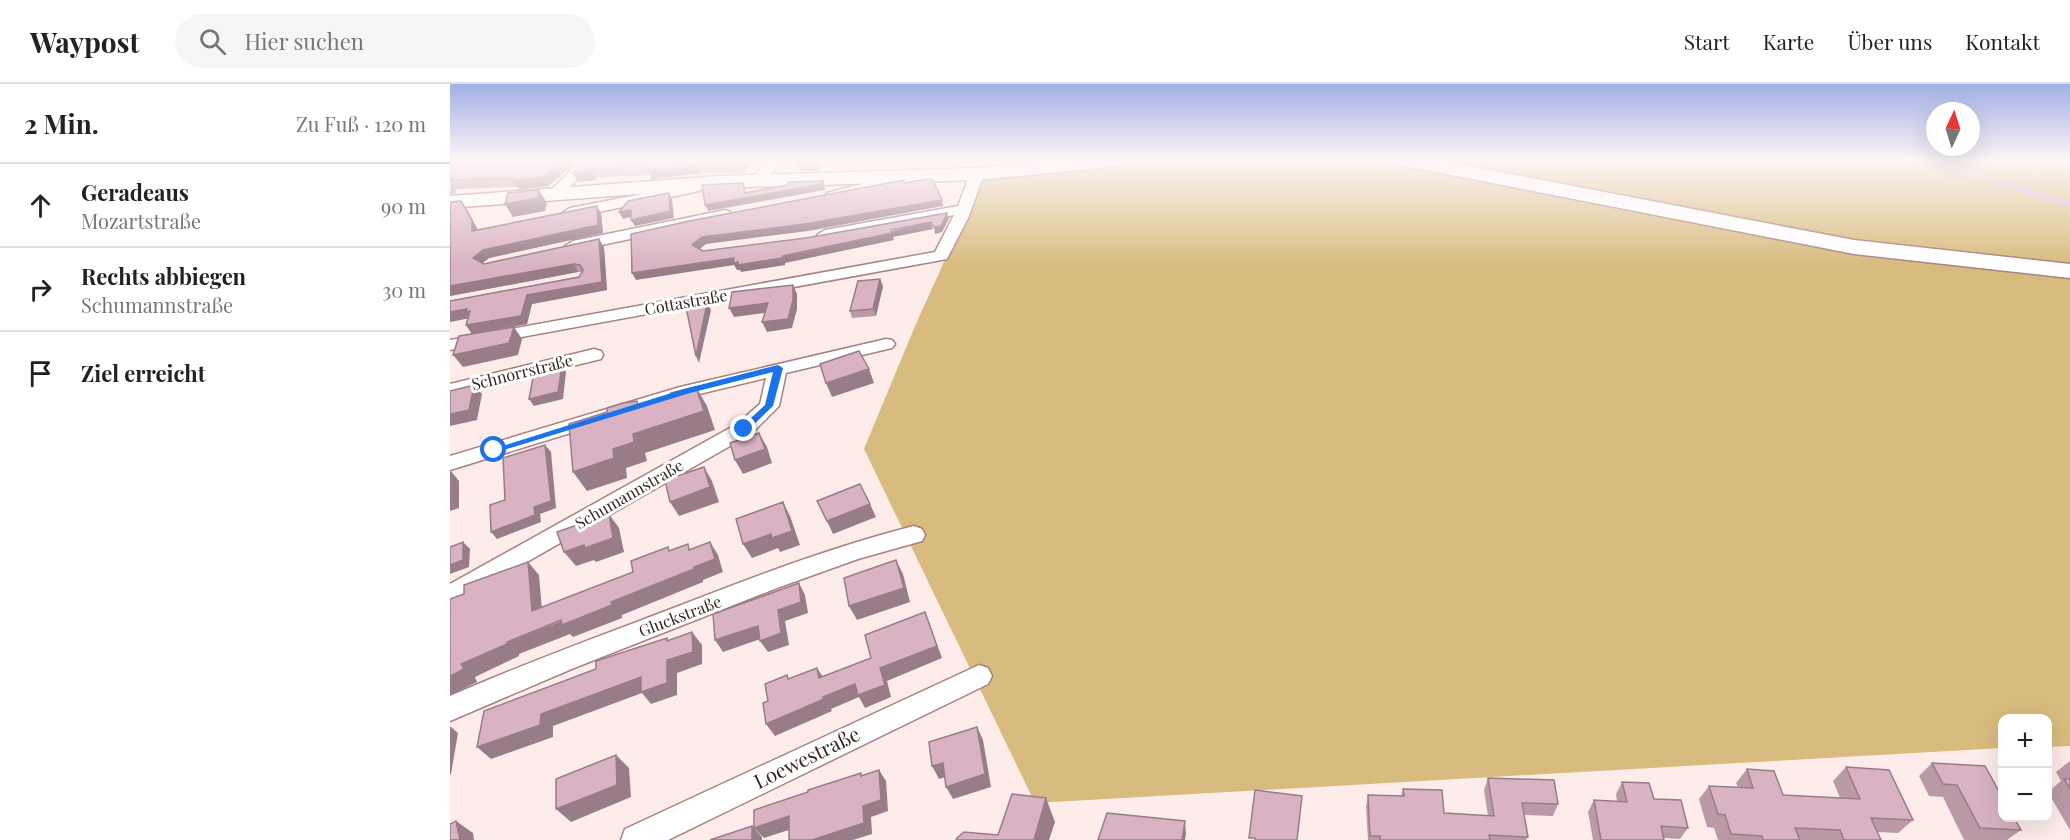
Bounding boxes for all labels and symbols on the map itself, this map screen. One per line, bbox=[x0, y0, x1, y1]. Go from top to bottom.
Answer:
north arrow bbox=[1926, 102, 1980, 156]
street label: Cottastraße bbox=[643, 284, 729, 319]
street label: Schnorrstraße bbox=[469, 349, 575, 394]
route end bbox=[730, 415, 756, 441]
route start bbox=[480, 436, 506, 462]
street label: Schumannstraße bbox=[571, 454, 687, 533]
street label: Gluckstraße bbox=[635, 590, 724, 641]
street label: Loewestraße bbox=[749, 719, 864, 794]

